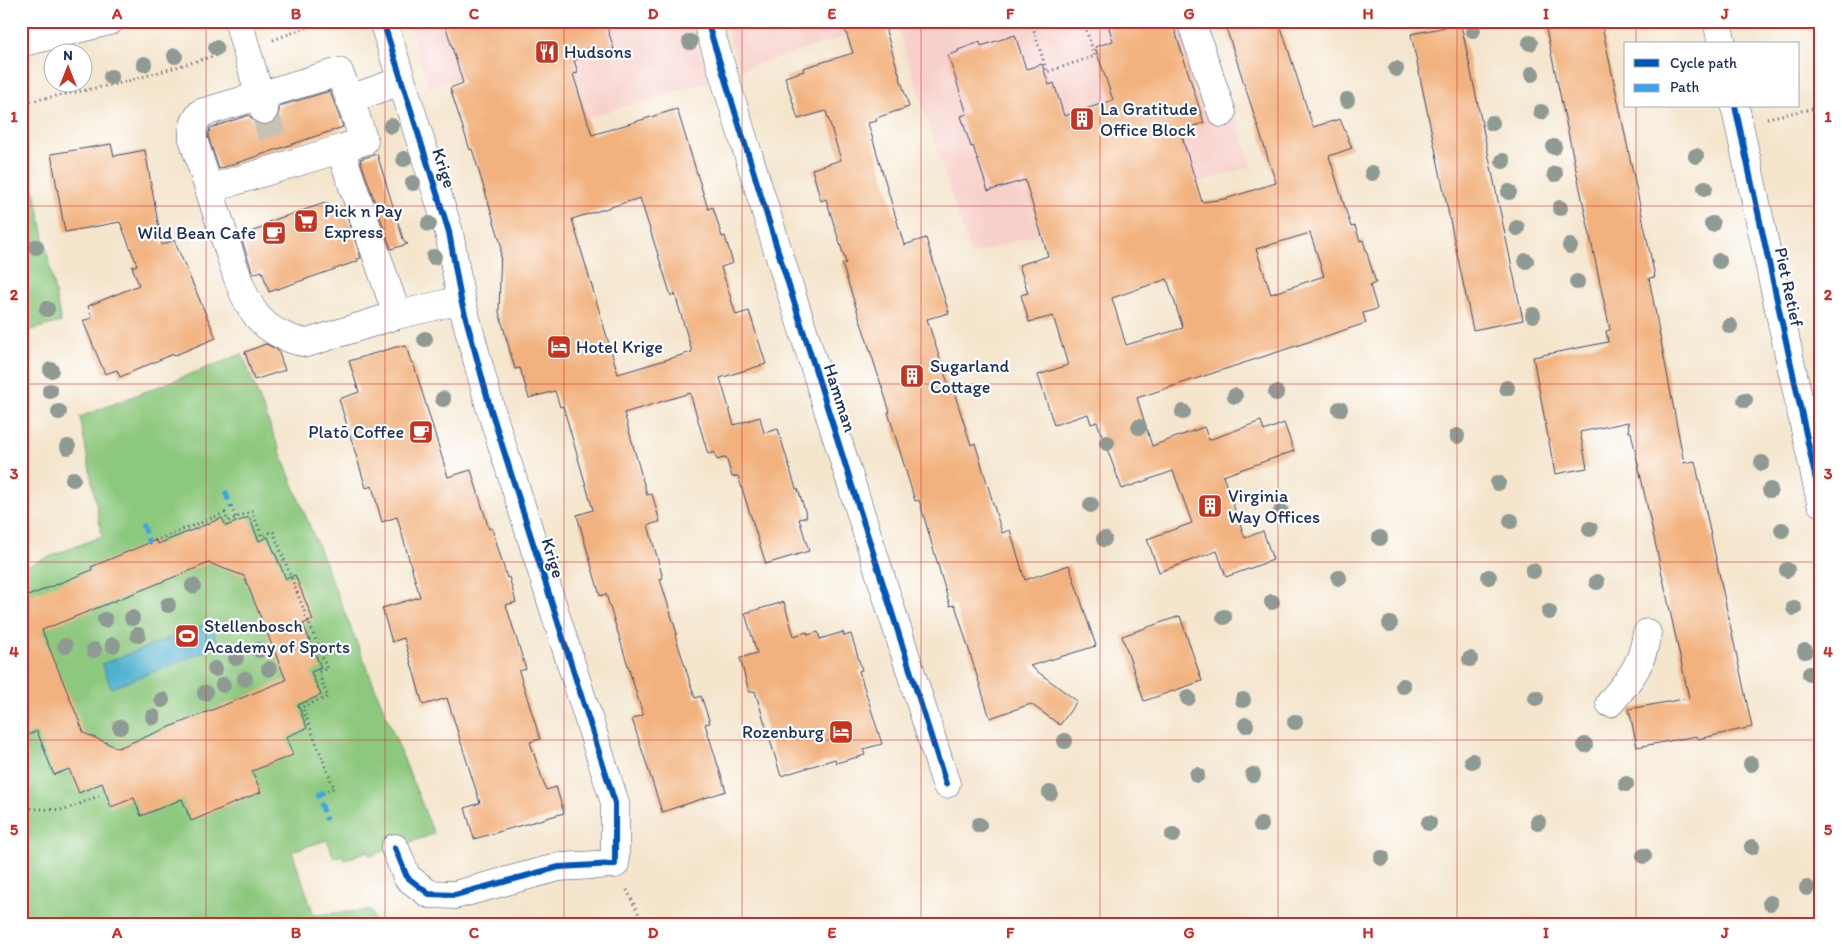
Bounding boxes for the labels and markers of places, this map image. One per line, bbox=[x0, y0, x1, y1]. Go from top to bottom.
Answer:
restaurant icon: Hudsons bbox=[534, 39, 560, 65]
place label: Hudsons bbox=[564, 41, 632, 63]
place label: La Gratitude Office Block bbox=[1100, 98, 1197, 141]
building icon: La Gratitude Office Block bbox=[1069, 106, 1095, 132]
place label: Pick n Pay Express bbox=[324, 200, 403, 243]
supermarket icon: Pick n Pay Express bbox=[293, 208, 319, 234]
cafe icon: Wild Bean Cafe bbox=[261, 220, 287, 246]
place label: Wild Bean Cafe bbox=[138, 222, 256, 244]
hotel icon: Hotel Krige bbox=[546, 334, 572, 360]
place label: Hotel Krige bbox=[576, 336, 663, 358]
place label: Sugarland Cottage bbox=[930, 355, 1010, 398]
building icon: Sugarland Cottage bbox=[899, 363, 925, 389]
cafe icon: Platō Coffee bbox=[408, 419, 434, 445]
place label: Platō Coffee bbox=[308, 421, 404, 443]
place label: Virginia Way Offices bbox=[1228, 485, 1320, 528]
building icon: Virginia Way Offices bbox=[1197, 493, 1223, 519]
place label: Stellenbosch Academy of Sports bbox=[204, 615, 350, 658]
sports icon: Stellenbosch Academy of Sports bbox=[174, 623, 200, 649]
hotel icon: Rozenburg bbox=[828, 719, 854, 745]
place label: Rozenburg bbox=[742, 721, 825, 743]

